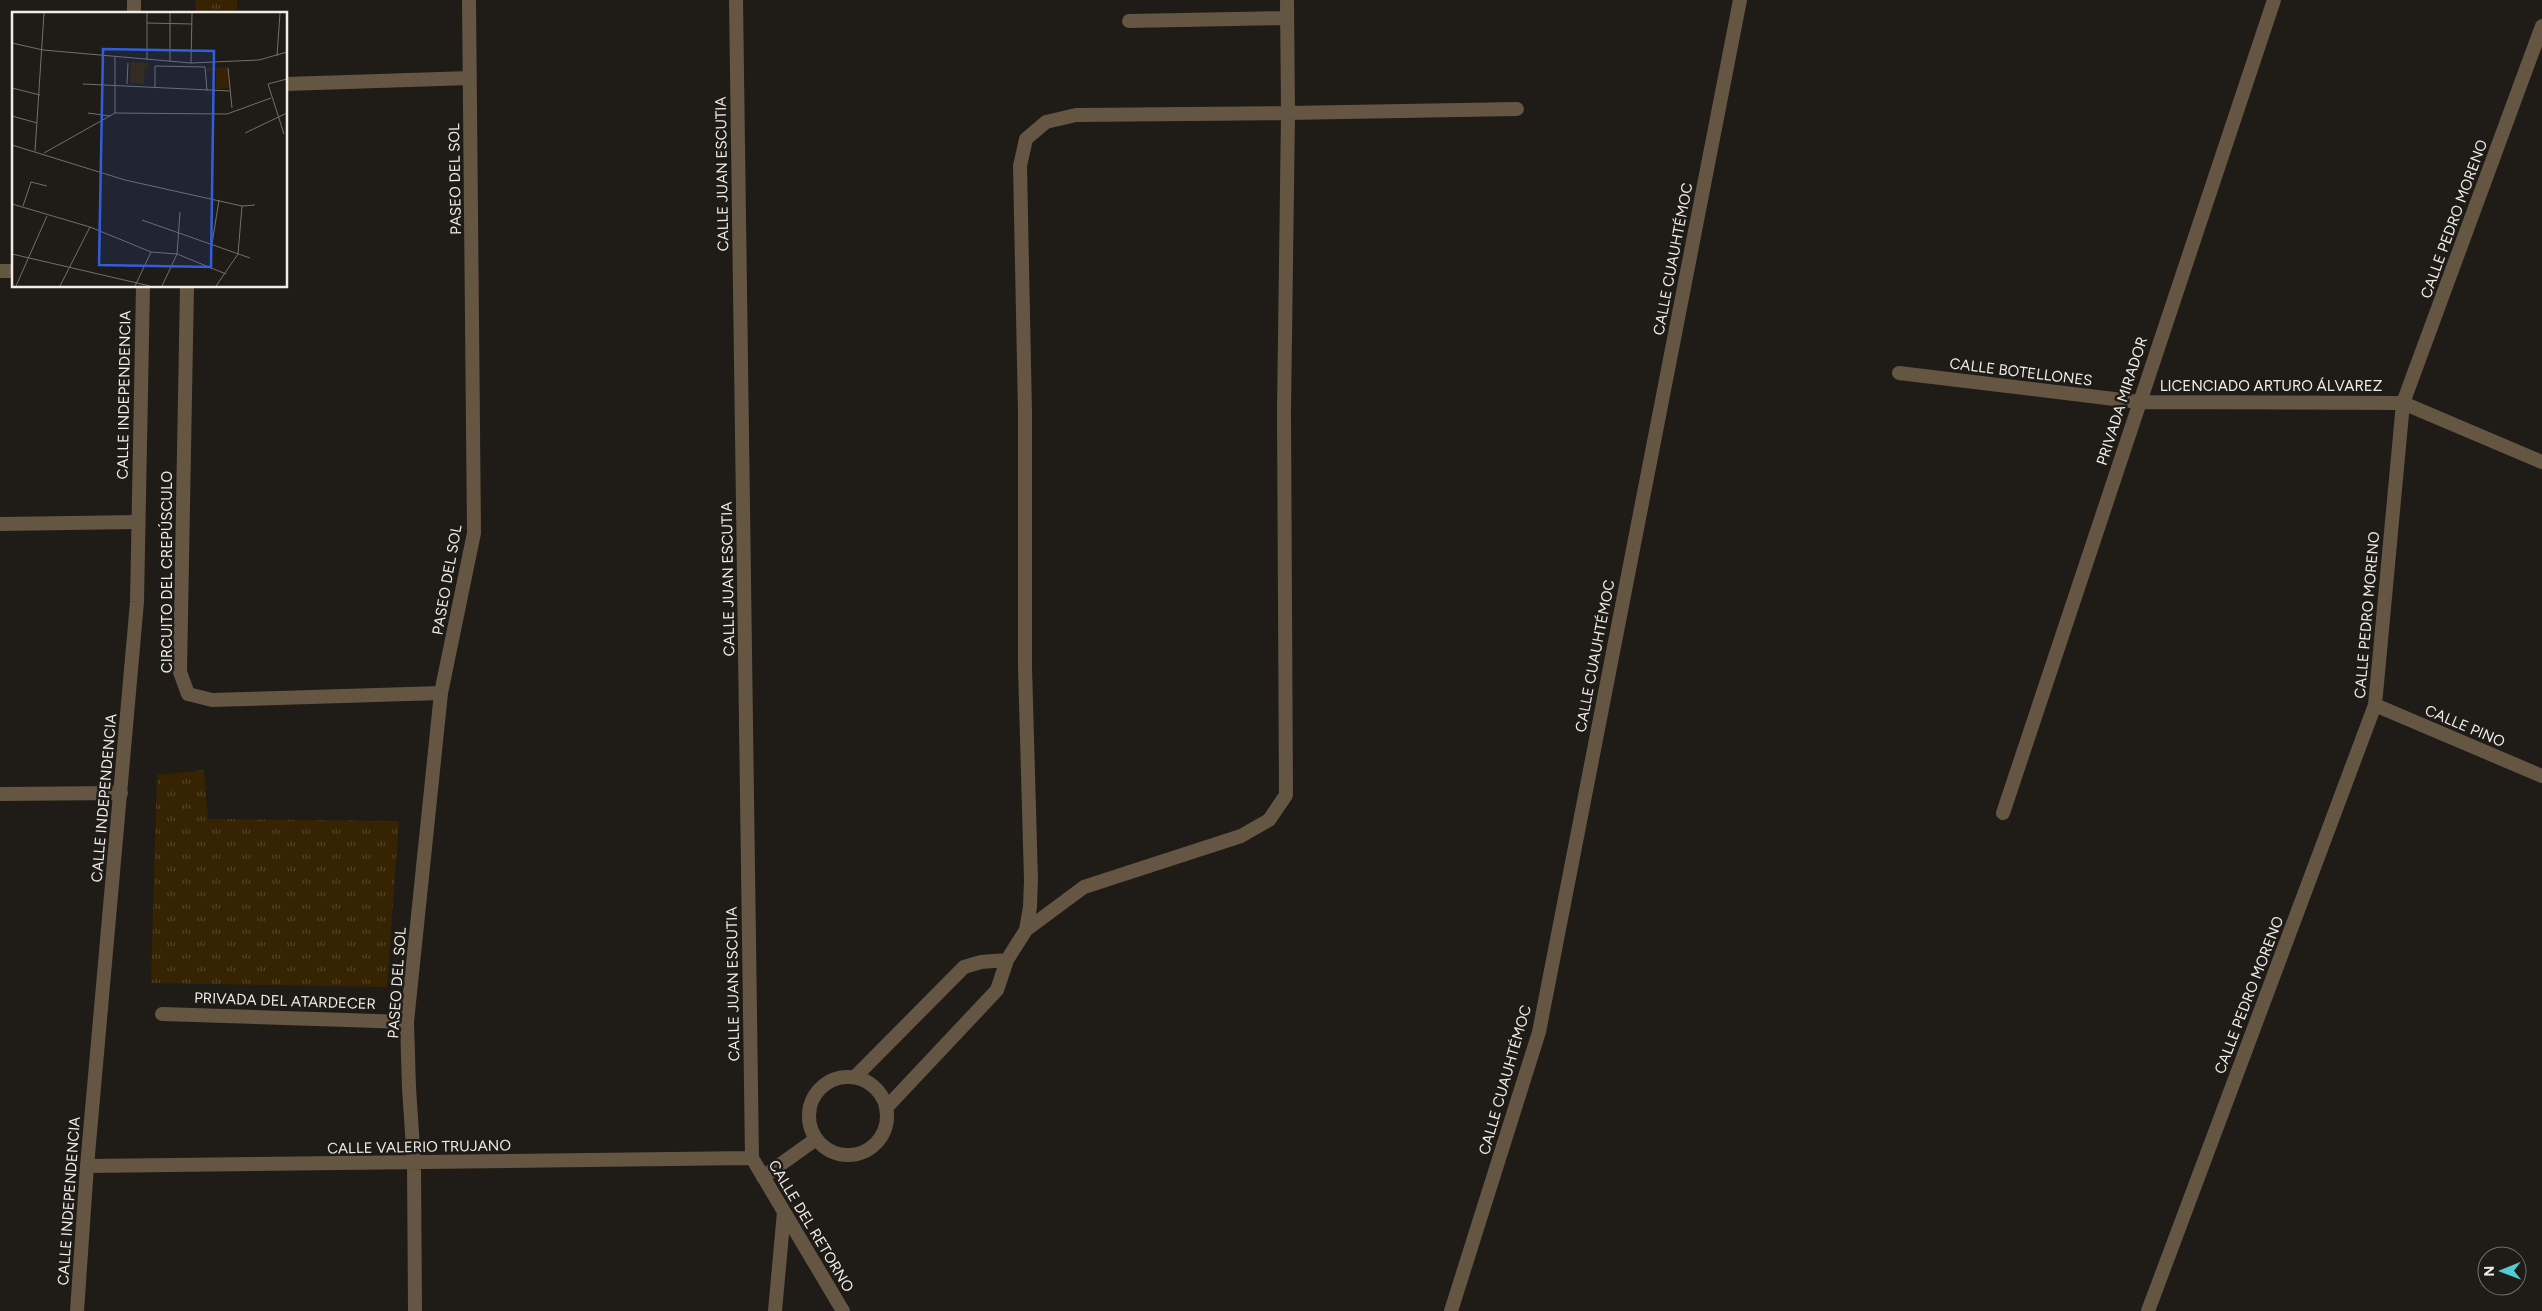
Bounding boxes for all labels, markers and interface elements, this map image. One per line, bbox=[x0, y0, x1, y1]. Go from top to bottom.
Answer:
inset map bbox=[12, 12, 288, 288]
street label: CALLE JUAN ESCUTIA bbox=[712, 96, 732, 252]
street label: PASEO DEL SOL bbox=[445, 123, 465, 235]
street label: CALLE PEDRO MORENO bbox=[2417, 137, 2491, 301]
street label: CALLE CUAUHTÉMOC bbox=[1649, 181, 1697, 337]
street label: CALLE INDEPENDENCIA bbox=[114, 310, 134, 480]
street label: PRIVADA MIRADOR bbox=[2093, 335, 2151, 467]
street label: CALLE BOTELLONES bbox=[1949, 354, 2093, 390]
street label: LICENCIADO ARTURO ÁLVAREZ bbox=[2160, 377, 2382, 395]
street label: CIRCUITO DEL CREPÚSCULO bbox=[158, 471, 176, 673]
street label: CALLE JUAN ESCUTIA bbox=[718, 501, 738, 657]
street label: PASEO DEL SOL bbox=[428, 523, 466, 637]
street label: CALLE PEDRO MORENO bbox=[2351, 531, 2383, 699]
street label: CALLE CUAUHTÉMOC bbox=[1571, 578, 1619, 734]
street label: CALLE PINO bbox=[2422, 701, 2508, 751]
street label: CALLE INDEPENDENCIA bbox=[88, 713, 120, 883]
street label: CALLE JUAN ESCUTIA bbox=[723, 906, 743, 1062]
street label: CALLE PEDRO MORENO bbox=[2211, 914, 2287, 1076]
street label: PASEO DEL SOL bbox=[384, 926, 410, 1039]
street label: PRIVADA DEL ATARDECER bbox=[194, 989, 376, 1013]
street label: CALLE CUAUHTÉMOC bbox=[1475, 1003, 1535, 1157]
street label: CALLE INDEPENDENCIA bbox=[54, 1116, 84, 1286]
street label: CALLE VALERIO TRUJANO bbox=[327, 1136, 511, 1158]
street label: CALLE DEL RETORNO bbox=[764, 1157, 858, 1295]
north arrow bbox=[2477, 1246, 2527, 1296]
text: N bbox=[2481, 1266, 2498, 1277]

